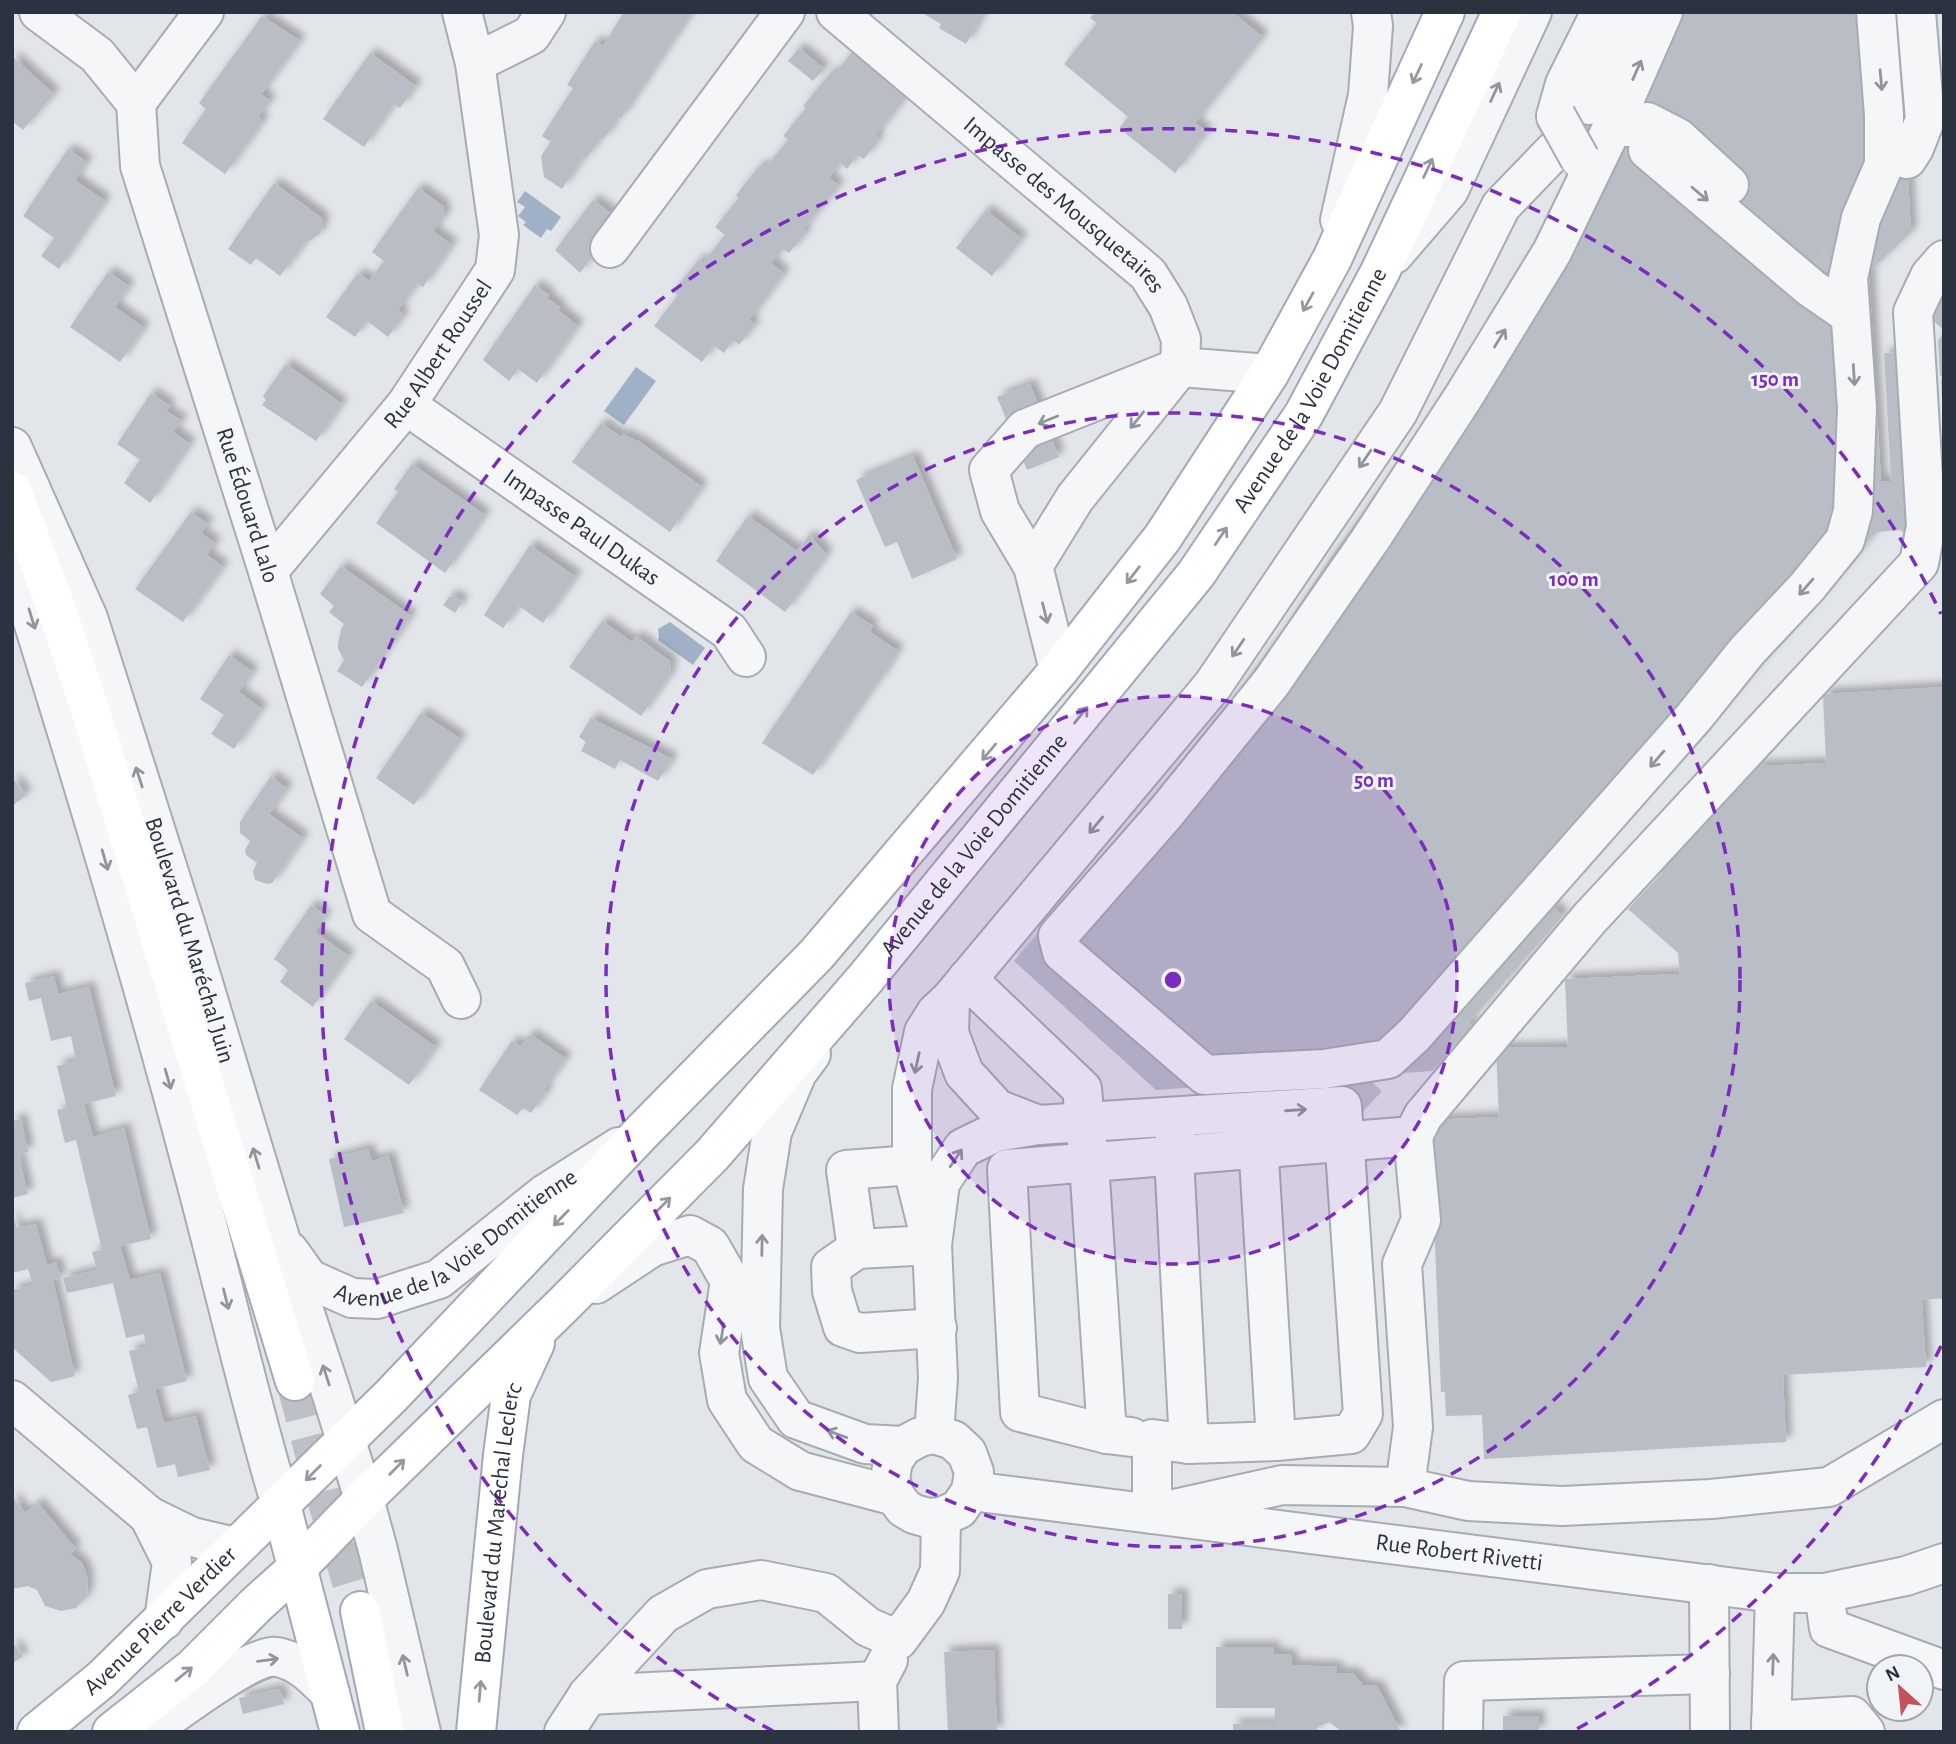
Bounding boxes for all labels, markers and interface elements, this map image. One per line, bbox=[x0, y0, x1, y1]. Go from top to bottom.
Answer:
one-way arrow bbox=[1631, 60, 1644, 82]
one-way arrow bbox=[1410, 63, 1423, 84]
one-way arrow bbox=[1875, 68, 1888, 91]
one-way arrow bbox=[1488, 82, 1502, 103]
street label: Impasse des Mousquetaires bbox=[959, 112, 1169, 297]
one-way arrow bbox=[1422, 158, 1436, 179]
one-way arrow bbox=[1691, 186, 1709, 202]
street label: Avenue de la Voie Domitienne bbox=[1229, 264, 1392, 517]
street label: Rue Albert Roussel bbox=[380, 276, 497, 433]
one-way arrow bbox=[1301, 291, 1315, 311]
one-way arrow bbox=[1494, 329, 1508, 349]
one-way arrow bbox=[1848, 363, 1861, 386]
text: 150 m bbox=[1751, 369, 1799, 390]
one-way arrow bbox=[1130, 411, 1145, 429]
one-way arrow bbox=[1038, 414, 1060, 427]
street label: Rue Édouard Lalo bbox=[211, 425, 283, 586]
one-way arrow bbox=[1358, 449, 1372, 469]
street label: Impasse Paul Dukas bbox=[499, 465, 664, 591]
one-way arrow bbox=[1215, 527, 1229, 547]
one-way arrow bbox=[1125, 566, 1140, 584]
text: 100 m bbox=[1549, 569, 1599, 590]
one-way arrow bbox=[1798, 578, 1814, 596]
one-way arrow bbox=[1039, 601, 1052, 624]
one-way arrow bbox=[27, 608, 40, 630]
one-way arrow bbox=[1231, 638, 1245, 657]
one-way arrow bbox=[1073, 707, 1089, 725]
street label: Avenue de la Voie Domitienne bbox=[876, 729, 1072, 961]
one-way arrow bbox=[981, 742, 997, 760]
one-way arrow bbox=[1649, 750, 1665, 768]
one-way arrow bbox=[131, 766, 144, 788]
text: 50 m bbox=[1354, 770, 1394, 791]
street label: Boulevard du Maréchal Juin bbox=[140, 814, 239, 1066]
one-way arrow bbox=[1088, 816, 1103, 834]
one-way arrow bbox=[100, 849, 113, 871]
centre of rings bbox=[1161, 968, 1185, 992]
one-way arrow bbox=[910, 1051, 923, 1074]
one-way arrow bbox=[162, 1068, 175, 1090]
one-way arrow bbox=[1285, 1103, 1308, 1116]
one-way arrow bbox=[249, 1147, 262, 1169]
one-way arrow bbox=[949, 1149, 964, 1168]
street label: Avenue de la Voie Domitienne bbox=[330, 1165, 581, 1311]
one-way arrow bbox=[654, 1196, 671, 1213]
one-way arrow bbox=[552, 1209, 569, 1226]
one-way arrow bbox=[755, 1233, 768, 1256]
one-way arrow bbox=[220, 1287, 233, 1310]
one-way arrow bbox=[715, 1322, 728, 1345]
one-way arrow bbox=[319, 1364, 331, 1386]
street label: Boulevard du Maréchal Leclerc bbox=[471, 1379, 527, 1665]
one-way arrow bbox=[827, 1427, 849, 1439]
one-way arrow bbox=[388, 1458, 405, 1475]
one-way arrow bbox=[305, 1464, 322, 1481]
street label: Rue Robert Rivetti bbox=[1374, 1530, 1544, 1575]
street label: Avenue Pierre Verdier bbox=[80, 1542, 242, 1700]
one-way arrow bbox=[1766, 1652, 1780, 1675]
one-way arrow bbox=[256, 1653, 279, 1666]
north arrow bbox=[1865, 1653, 1935, 1723]
one-way arrow bbox=[398, 1654, 412, 1677]
text: N bbox=[1883, 1663, 1903, 1686]
one-way arrow bbox=[175, 1667, 193, 1682]
one-way arrow bbox=[474, 1681, 487, 1703]

